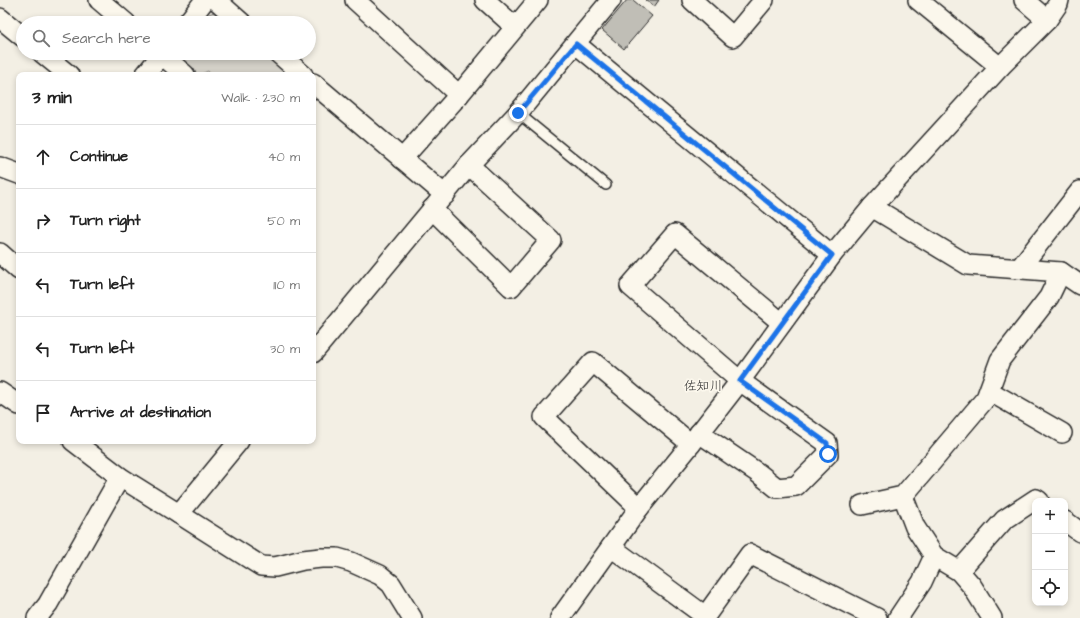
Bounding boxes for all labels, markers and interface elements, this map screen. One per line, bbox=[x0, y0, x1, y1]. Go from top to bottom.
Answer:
search box bbox=[16, 16, 316, 60]
icon: search bbox=[30, 27, 52, 49]
text: Search here bbox=[62, 28, 151, 49]
text: 3 min bbox=[32, 86, 72, 110]
text: Walk · 230 m bbox=[221, 89, 300, 107]
route end bbox=[509, 104, 527, 122]
icon: ahead bbox=[32, 146, 54, 168]
text: Continue bbox=[70, 146, 128, 167]
text: 40 m bbox=[268, 148, 300, 166]
icon: right bbox=[32, 210, 54, 232]
text: Turn right bbox=[70, 210, 141, 231]
text: 50 m bbox=[267, 212, 300, 230]
icon: left bbox=[32, 274, 54, 296]
text: Turn left bbox=[70, 274, 134, 295]
text: 110 m bbox=[273, 276, 300, 294]
icon: left bbox=[32, 338, 54, 360]
text: Turn left bbox=[70, 338, 134, 359]
text: 30 m bbox=[270, 340, 300, 358]
district label: 佐知川 bbox=[683, 377, 723, 395]
icon: arrive bbox=[32, 402, 54, 424]
text: Arrive at destination bbox=[70, 402, 211, 423]
route start bbox=[819, 445, 837, 463]
map controls bbox=[1032, 498, 1068, 606]
button: + bbox=[1032, 498, 1068, 534]
button: − bbox=[1032, 534, 1068, 570]
button: locate bbox=[1032, 570, 1068, 606]

